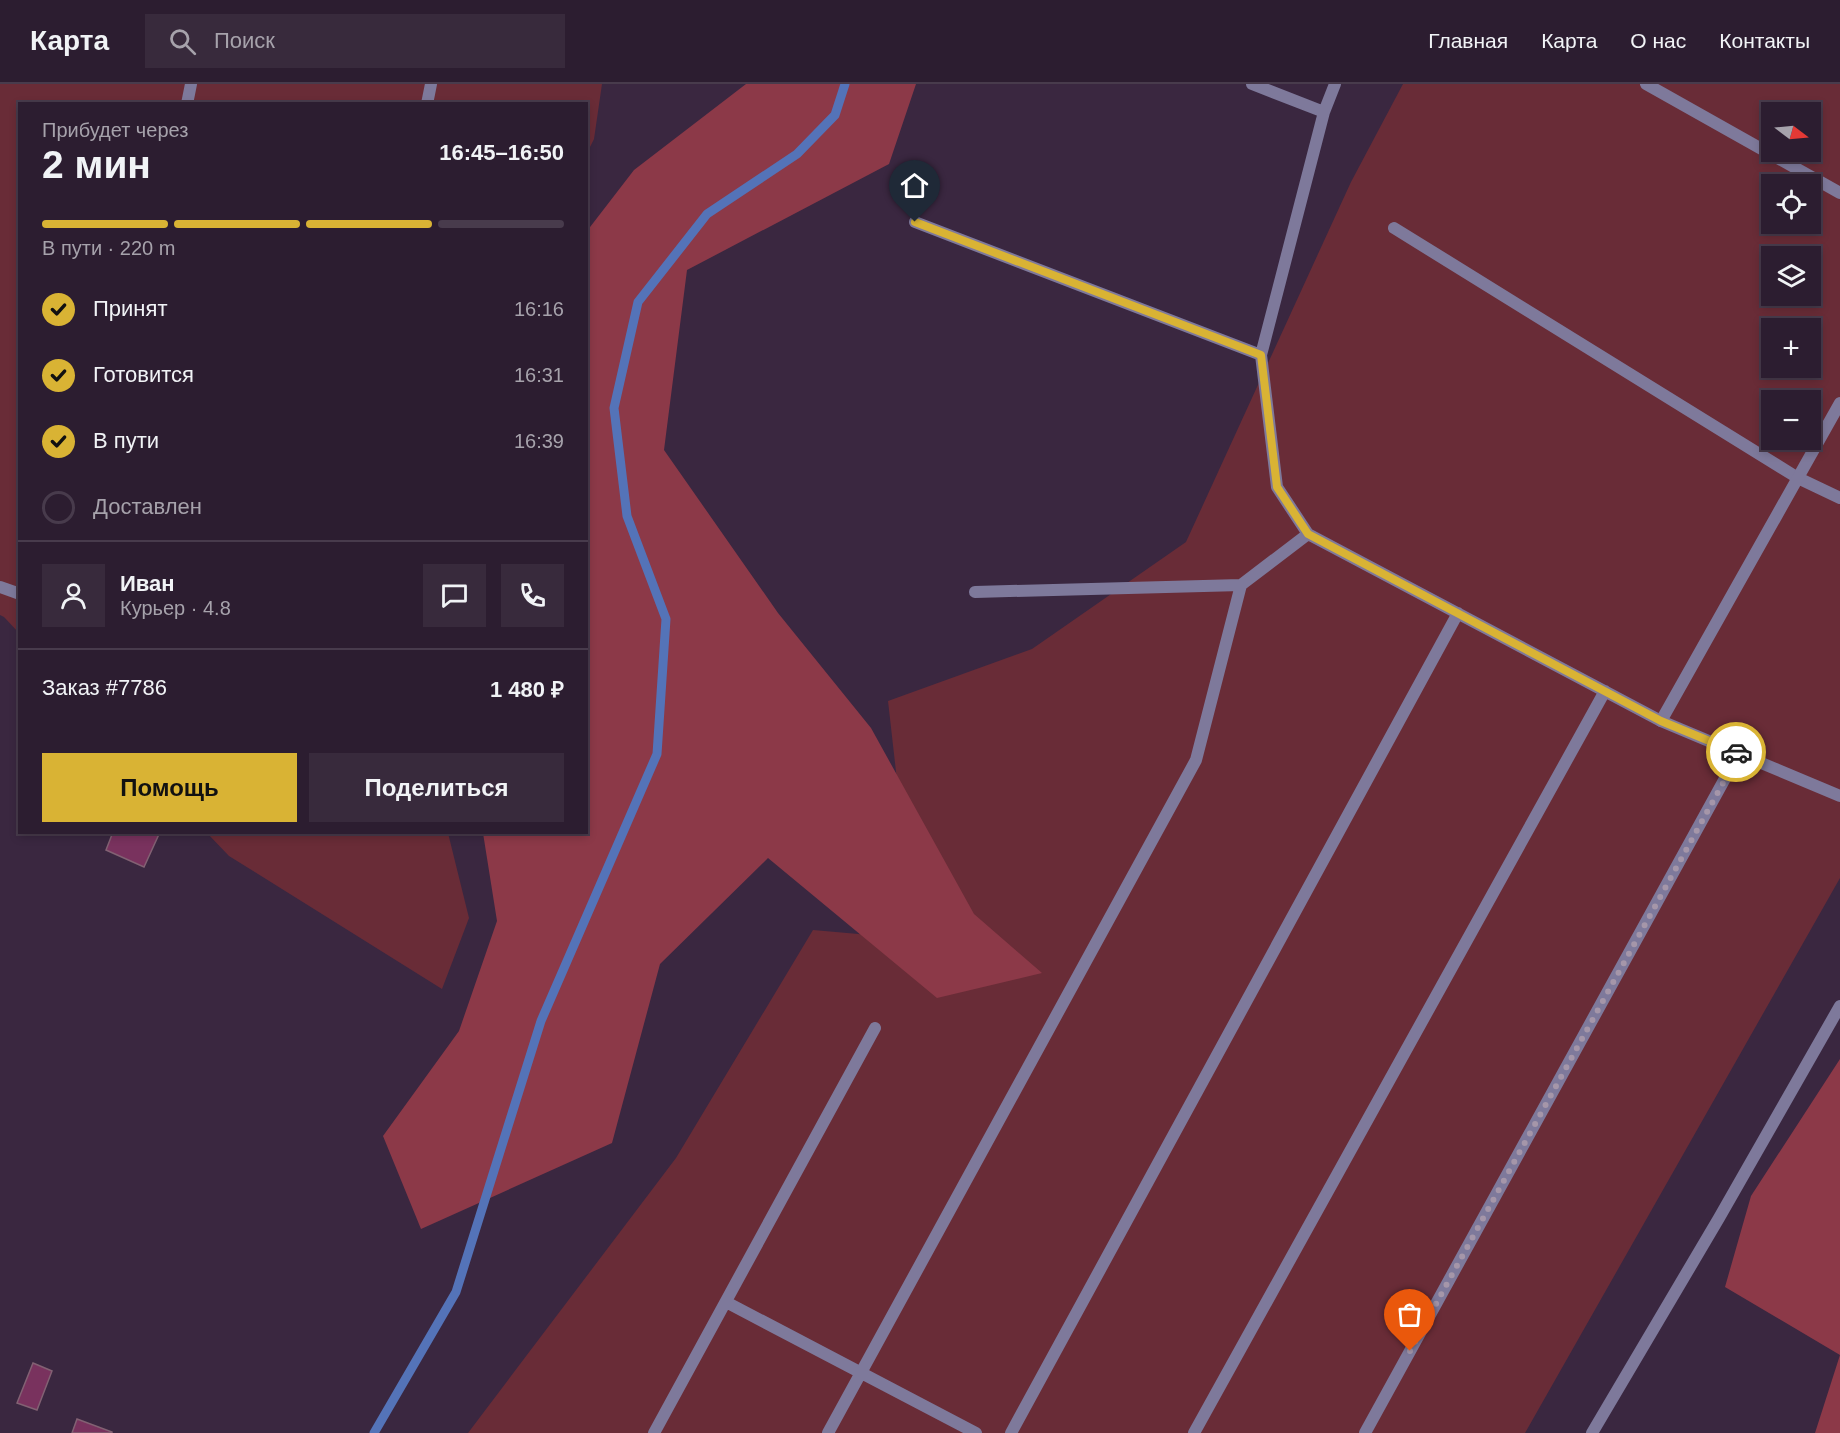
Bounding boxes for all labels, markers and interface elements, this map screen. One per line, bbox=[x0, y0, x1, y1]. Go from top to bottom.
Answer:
search box bbox=[145, 14, 565, 68]
text: Карта bbox=[30, 25, 109, 56]
icon: search bbox=[166, 25, 199, 58]
text: Поиск bbox=[214, 28, 275, 53]
text: Главная bbox=[1428, 29, 1508, 52]
text: Карта bbox=[1541, 29, 1597, 52]
text: О нас bbox=[1630, 29, 1686, 52]
text: Контакты bbox=[1719, 29, 1810, 52]
north arrow bbox=[1761, 102, 1821, 162]
map controls bbox=[1761, 102, 1821, 450]
text: Прибудет через bbox=[42, 119, 188, 141]
text: 16:45–16:50 bbox=[439, 140, 564, 165]
text: 2 мин bbox=[42, 143, 151, 186]
pin bbox=[889, 160, 940, 222]
icon: home bbox=[898, 169, 931, 202]
button: locate bbox=[1761, 174, 1821, 234]
text: В пути · 220 m bbox=[42, 237, 175, 259]
button: layers bbox=[1761, 246, 1821, 306]
icon: check bbox=[42, 293, 75, 326]
text: Принят bbox=[93, 296, 167, 321]
text: 16:16 bbox=[514, 298, 564, 320]
button: + bbox=[1761, 318, 1821, 378]
icon: check bbox=[42, 359, 75, 392]
text: Готовится bbox=[93, 362, 194, 387]
text: 16:31 bbox=[514, 364, 564, 386]
button: − bbox=[1761, 390, 1821, 450]
icon: check bbox=[42, 425, 75, 458]
text: В пути bbox=[93, 428, 159, 453]
text: 16:39 bbox=[514, 430, 564, 452]
text: Доставлен bbox=[93, 494, 202, 519]
button: person bbox=[42, 564, 105, 627]
button: chat bbox=[423, 564, 486, 627]
button: phone bbox=[501, 564, 564, 627]
text: Иван bbox=[120, 571, 175, 596]
text: Курьер · 4.8 bbox=[120, 597, 231, 619]
text: Заказ #7786 bbox=[42, 675, 167, 700]
text: 1 480 ₽ bbox=[490, 677, 564, 702]
courier bbox=[1706, 722, 1766, 782]
icon: car bbox=[1720, 736, 1753, 769]
button: Помощь bbox=[42, 753, 297, 822]
button: Поделиться bbox=[309, 753, 564, 822]
pin bbox=[1384, 1289, 1435, 1351]
icon: bag bbox=[1393, 1298, 1426, 1331]

